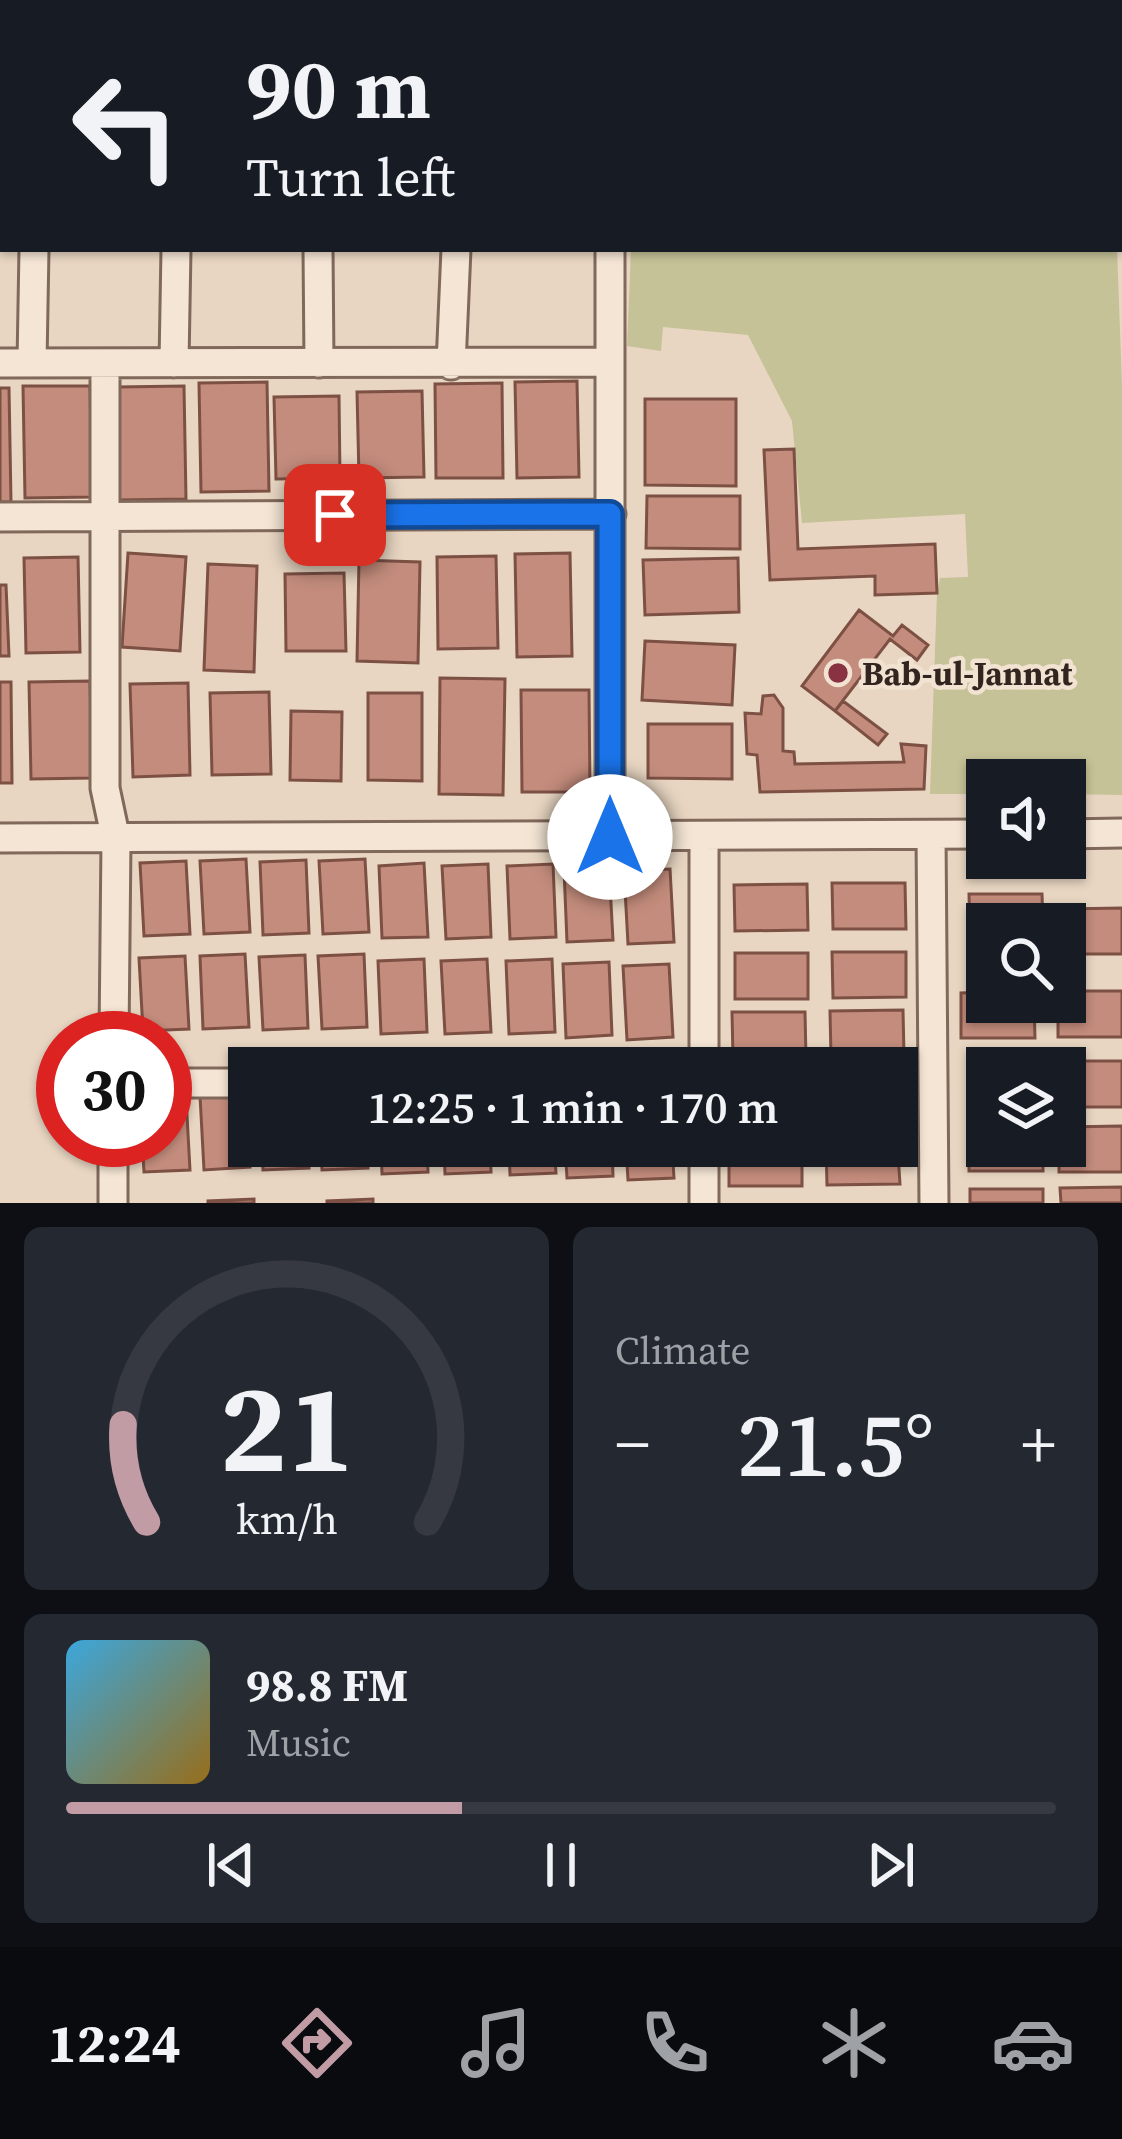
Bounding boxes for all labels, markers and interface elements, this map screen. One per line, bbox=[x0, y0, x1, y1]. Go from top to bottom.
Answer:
text: 90 m bbox=[246, 31, 431, 146]
icon: left bbox=[48, 48, 204, 204]
text: Turn left bbox=[246, 140, 455, 214]
pin bbox=[284, 464, 386, 566]
icon: arrive bbox=[302, 482, 368, 548]
place label: Bab-ul-Jannat bbox=[862, 651, 1074, 696]
marker: Bab-ul-Jannat bbox=[825, 660, 851, 686]
map controls bbox=[966, 759, 1086, 1167]
button: sound bbox=[966, 759, 1086, 879]
position arrow bbox=[547, 774, 673, 900]
button: search bbox=[966, 903, 1086, 1023]
speed limit sign: 30 bbox=[36, 1011, 192, 1167]
button: layers bbox=[966, 1047, 1086, 1167]
text: 12:25 · 1 min · 170 m bbox=[368, 1076, 778, 1138]
text: Climate bbox=[615, 1324, 750, 1377]
text: 21 bbox=[219, 1342, 354, 1513]
text: 21.5° bbox=[737, 1383, 934, 1506]
text: − bbox=[615, 1399, 650, 1489]
text: + bbox=[1021, 1399, 1056, 1489]
text: km/h bbox=[235, 1489, 338, 1547]
text: 98.8 FM bbox=[246, 1654, 408, 1716]
text: Music bbox=[246, 1716, 351, 1769]
icon: previous bbox=[198, 1832, 264, 1898]
icon: pause bbox=[528, 1832, 594, 1898]
icon: next bbox=[858, 1832, 924, 1898]
icon: directions bbox=[275, 2001, 359, 2085]
icon: music bbox=[454, 2001, 538, 2085]
icon: phone bbox=[633, 2001, 717, 2085]
icon: climate bbox=[812, 2001, 896, 2085]
icon: car bbox=[991, 2001, 1075, 2085]
text: 12:24 bbox=[47, 2006, 181, 2080]

